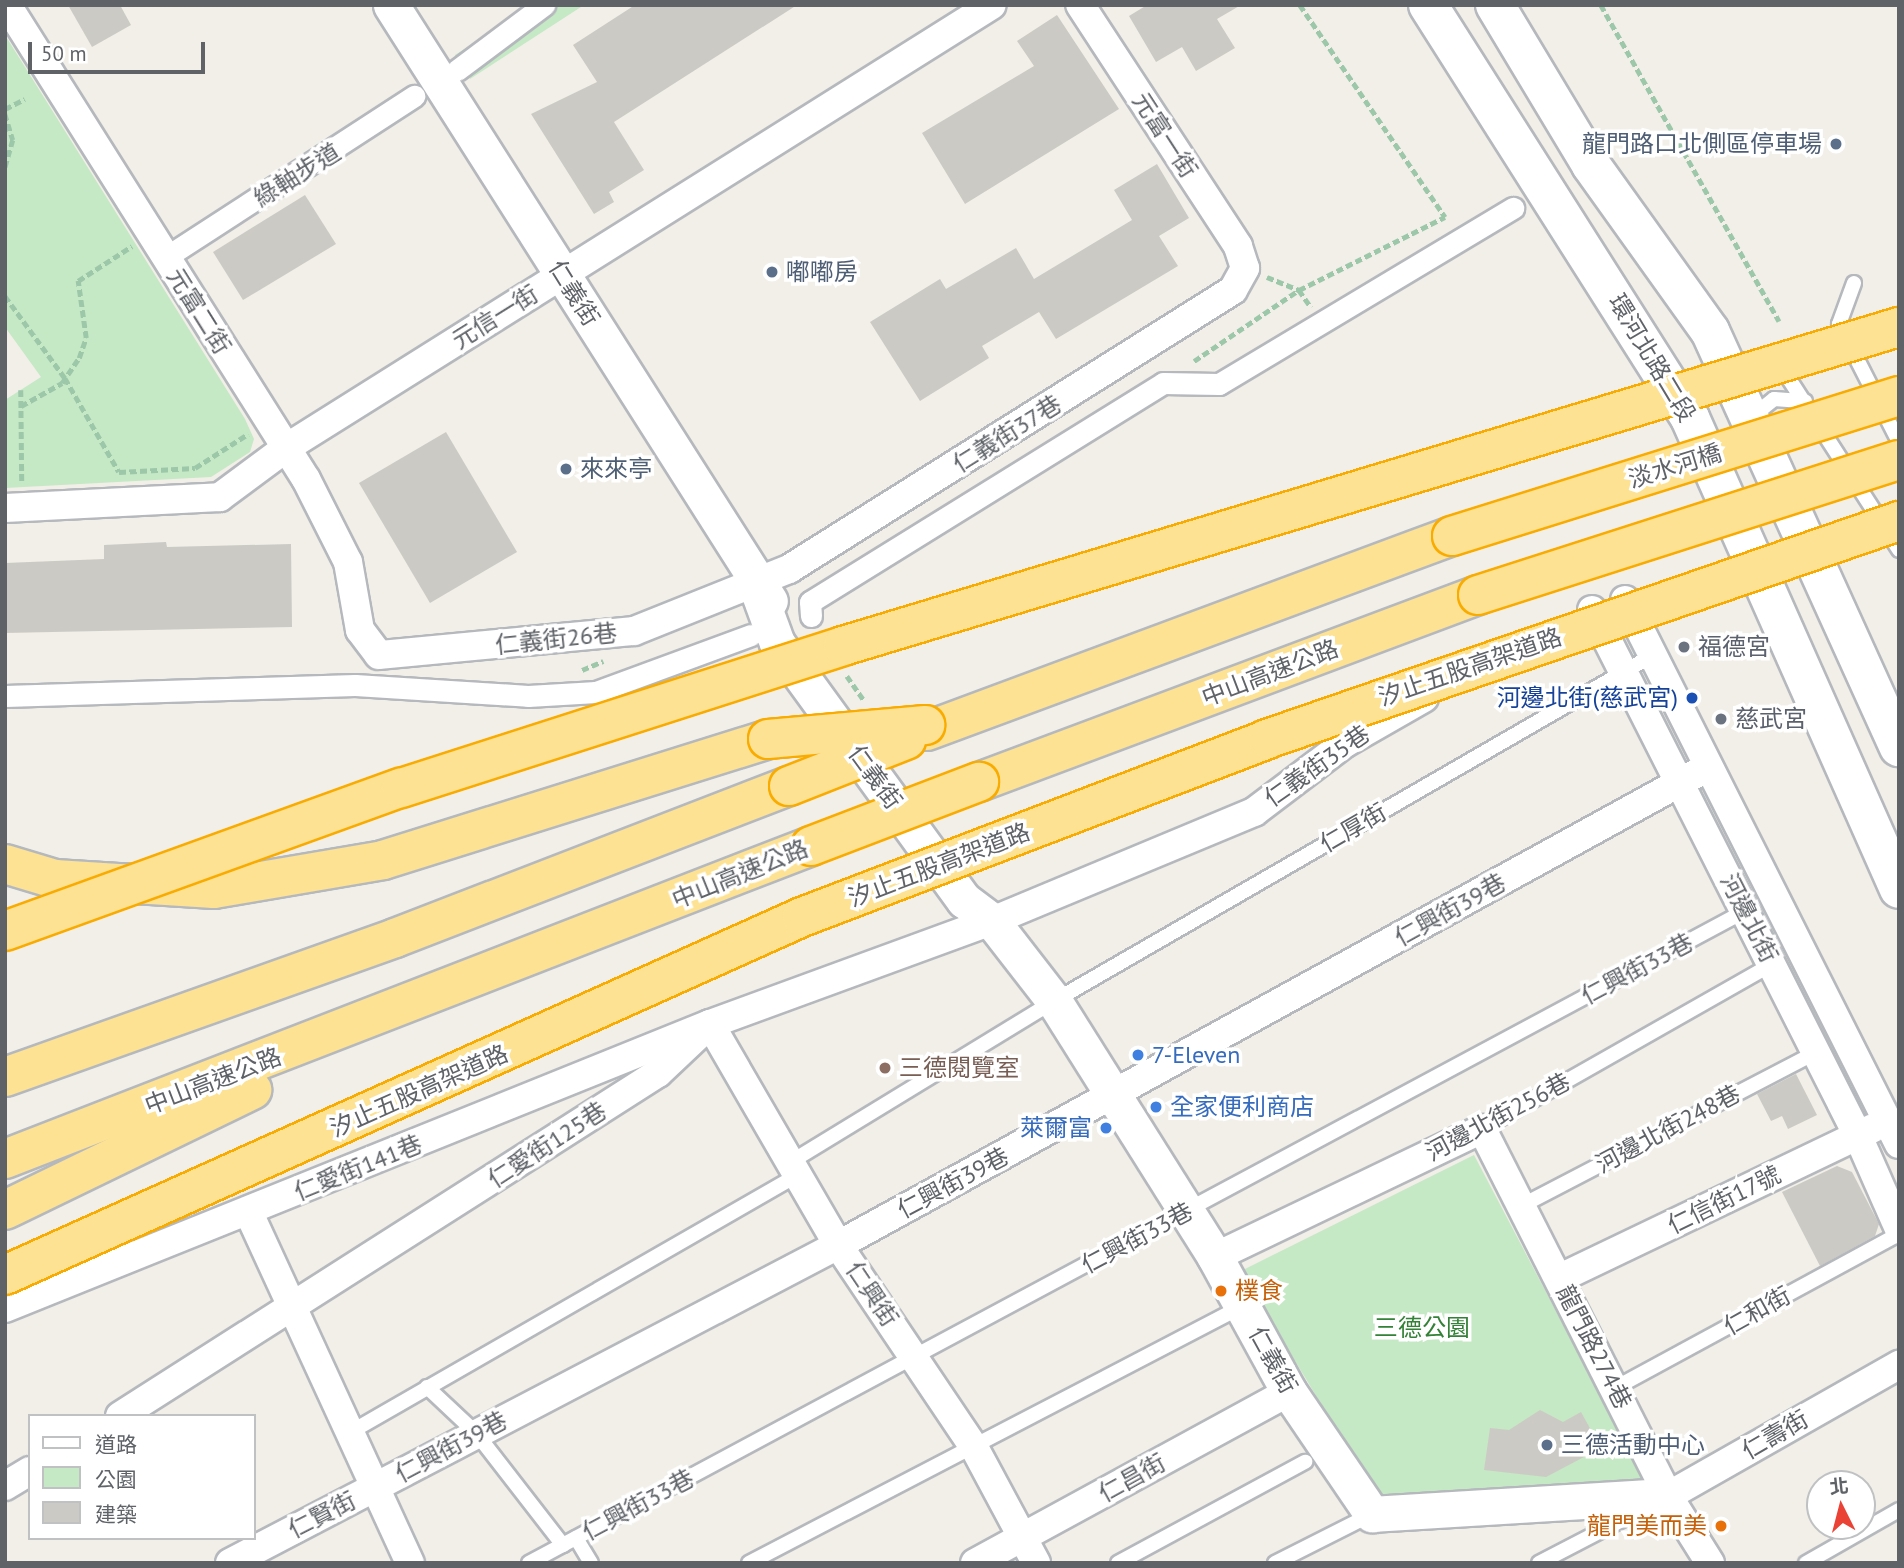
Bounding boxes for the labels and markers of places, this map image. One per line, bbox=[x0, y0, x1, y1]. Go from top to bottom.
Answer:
place label: 龍門路口北側區停車場 bbox=[1582, 130, 1822, 158]
marker: 龍門路口北側區停車場 bbox=[1828, 136, 1844, 152]
place label: 嘟嘟房 bbox=[786, 258, 858, 286]
marker: 嘟嘟房 bbox=[764, 264, 780, 280]
place label: 來來亭 bbox=[580, 455, 652, 483]
marker: 來來亭 bbox=[558, 461, 574, 477]
place label: 福德宮 bbox=[1698, 633, 1770, 661]
marker: 福德宮 bbox=[1676, 639, 1692, 655]
place label: 河邊北街(慈武宮) bbox=[1497, 684, 1678, 712]
marker: 河邊北街(慈武宮) bbox=[1684, 690, 1700, 706]
place label: 慈武宮 bbox=[1735, 705, 1807, 733]
marker: 慈武宮 bbox=[1713, 711, 1729, 727]
place label: 7-Eleven bbox=[1152, 1041, 1240, 1069]
marker: 7-Eleven bbox=[1130, 1047, 1146, 1063]
place label: 三德閱覽室 bbox=[899, 1054, 1019, 1082]
marker: 三德閱覽室 bbox=[877, 1060, 893, 1076]
place label: 全家便利商店 bbox=[1170, 1093, 1314, 1121]
marker: 全家便利商店 bbox=[1148, 1099, 1164, 1115]
place label: 萊爾富 bbox=[1020, 1114, 1092, 1142]
marker: 萊爾富 bbox=[1098, 1120, 1114, 1136]
place label: 樸食 bbox=[1235, 1277, 1283, 1305]
marker: 樸食 bbox=[1213, 1283, 1229, 1299]
place label: 三德活動中心 bbox=[1561, 1431, 1705, 1459]
marker: 三德活動中心 bbox=[1539, 1437, 1555, 1453]
place label: 龍門美而美 bbox=[1587, 1512, 1707, 1540]
marker: 龍門美而美 bbox=[1713, 1518, 1729, 1534]

